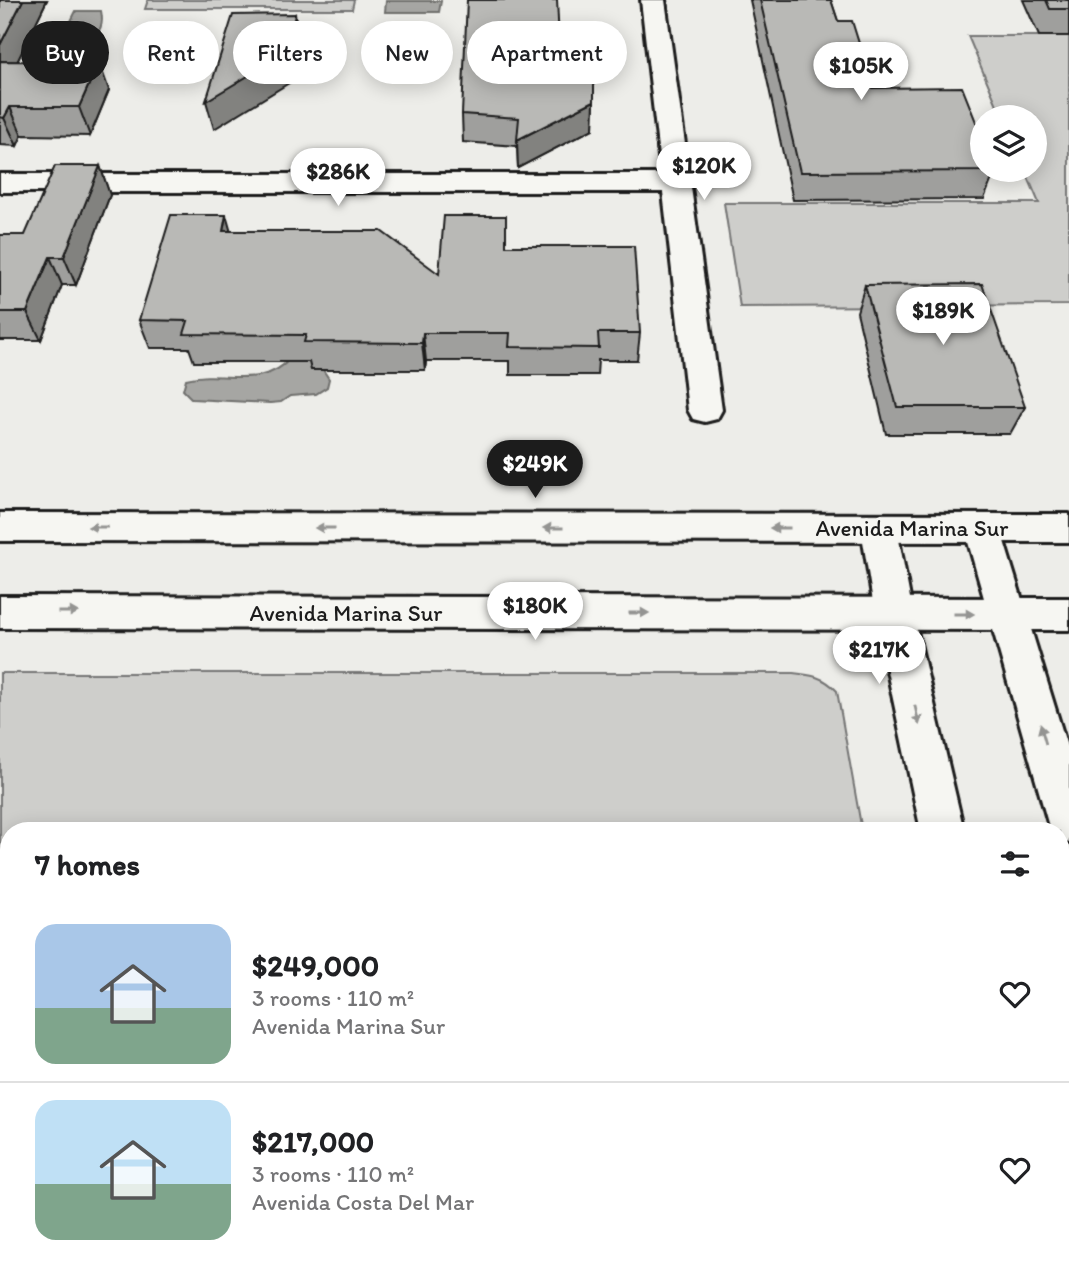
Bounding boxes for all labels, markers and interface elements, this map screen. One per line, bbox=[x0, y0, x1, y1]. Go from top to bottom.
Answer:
chip: Buy bbox=[21, 21, 109, 84]
chip: Rent bbox=[123, 21, 219, 84]
chip: Filters bbox=[233, 21, 347, 84]
chip: New bbox=[361, 21, 453, 84]
chip: Apartment bbox=[467, 21, 627, 84]
pin: $105K bbox=[812, 42, 910, 102]
text: $105K bbox=[829, 51, 893, 79]
map controls bbox=[970, 105, 1047, 182]
button: layers bbox=[970, 105, 1047, 182]
pin: $120K bbox=[655, 142, 753, 202]
pin: $286K bbox=[289, 148, 387, 208]
text: $120K bbox=[672, 151, 736, 179]
text: $286K bbox=[306, 157, 370, 185]
pin: $189K bbox=[894, 288, 992, 347]
text: $189K bbox=[912, 296, 974, 324]
pin: $249K bbox=[486, 440, 584, 500]
text: $249K bbox=[503, 449, 567, 477]
street label: Avenida Marina Sur bbox=[815, 514, 1009, 542]
one-way arrow bbox=[87, 521, 109, 533]
one-way arrow bbox=[314, 522, 336, 534]
one-way arrow bbox=[542, 522, 564, 534]
one-way arrow bbox=[769, 522, 791, 534]
pin: $180K bbox=[486, 582, 584, 642]
text: $180K bbox=[503, 591, 567, 619]
street label: Avenida Marina Sur bbox=[249, 599, 443, 627]
one-way arrow bbox=[57, 606, 79, 618]
one-way arrow bbox=[628, 607, 650, 619]
one-way arrow bbox=[953, 608, 975, 620]
pin: $217K bbox=[830, 626, 928, 686]
text: $217K bbox=[849, 635, 909, 663]
one-way arrow bbox=[912, 704, 923, 726]
one-way arrow bbox=[1038, 723, 1048, 744]
icon: filters bbox=[996, 845, 1034, 883]
text: 7 homes bbox=[35, 846, 140, 883]
text: $249,000 bbox=[252, 947, 379, 984]
icon: home bbox=[91, 952, 175, 1036]
icon: heart bbox=[996, 975, 1034, 1013]
text: 3 rooms · 110 m² bbox=[252, 984, 414, 1012]
text: Avenida Marina Sur bbox=[252, 1012, 445, 1040]
text: $217,000 bbox=[252, 1123, 374, 1160]
icon: home bbox=[91, 1128, 175, 1212]
icon: heart bbox=[996, 1151, 1034, 1189]
text: 3 rooms · 110 m² bbox=[252, 1160, 414, 1188]
text: Avenida Costa Del Mar bbox=[252, 1188, 474, 1216]

